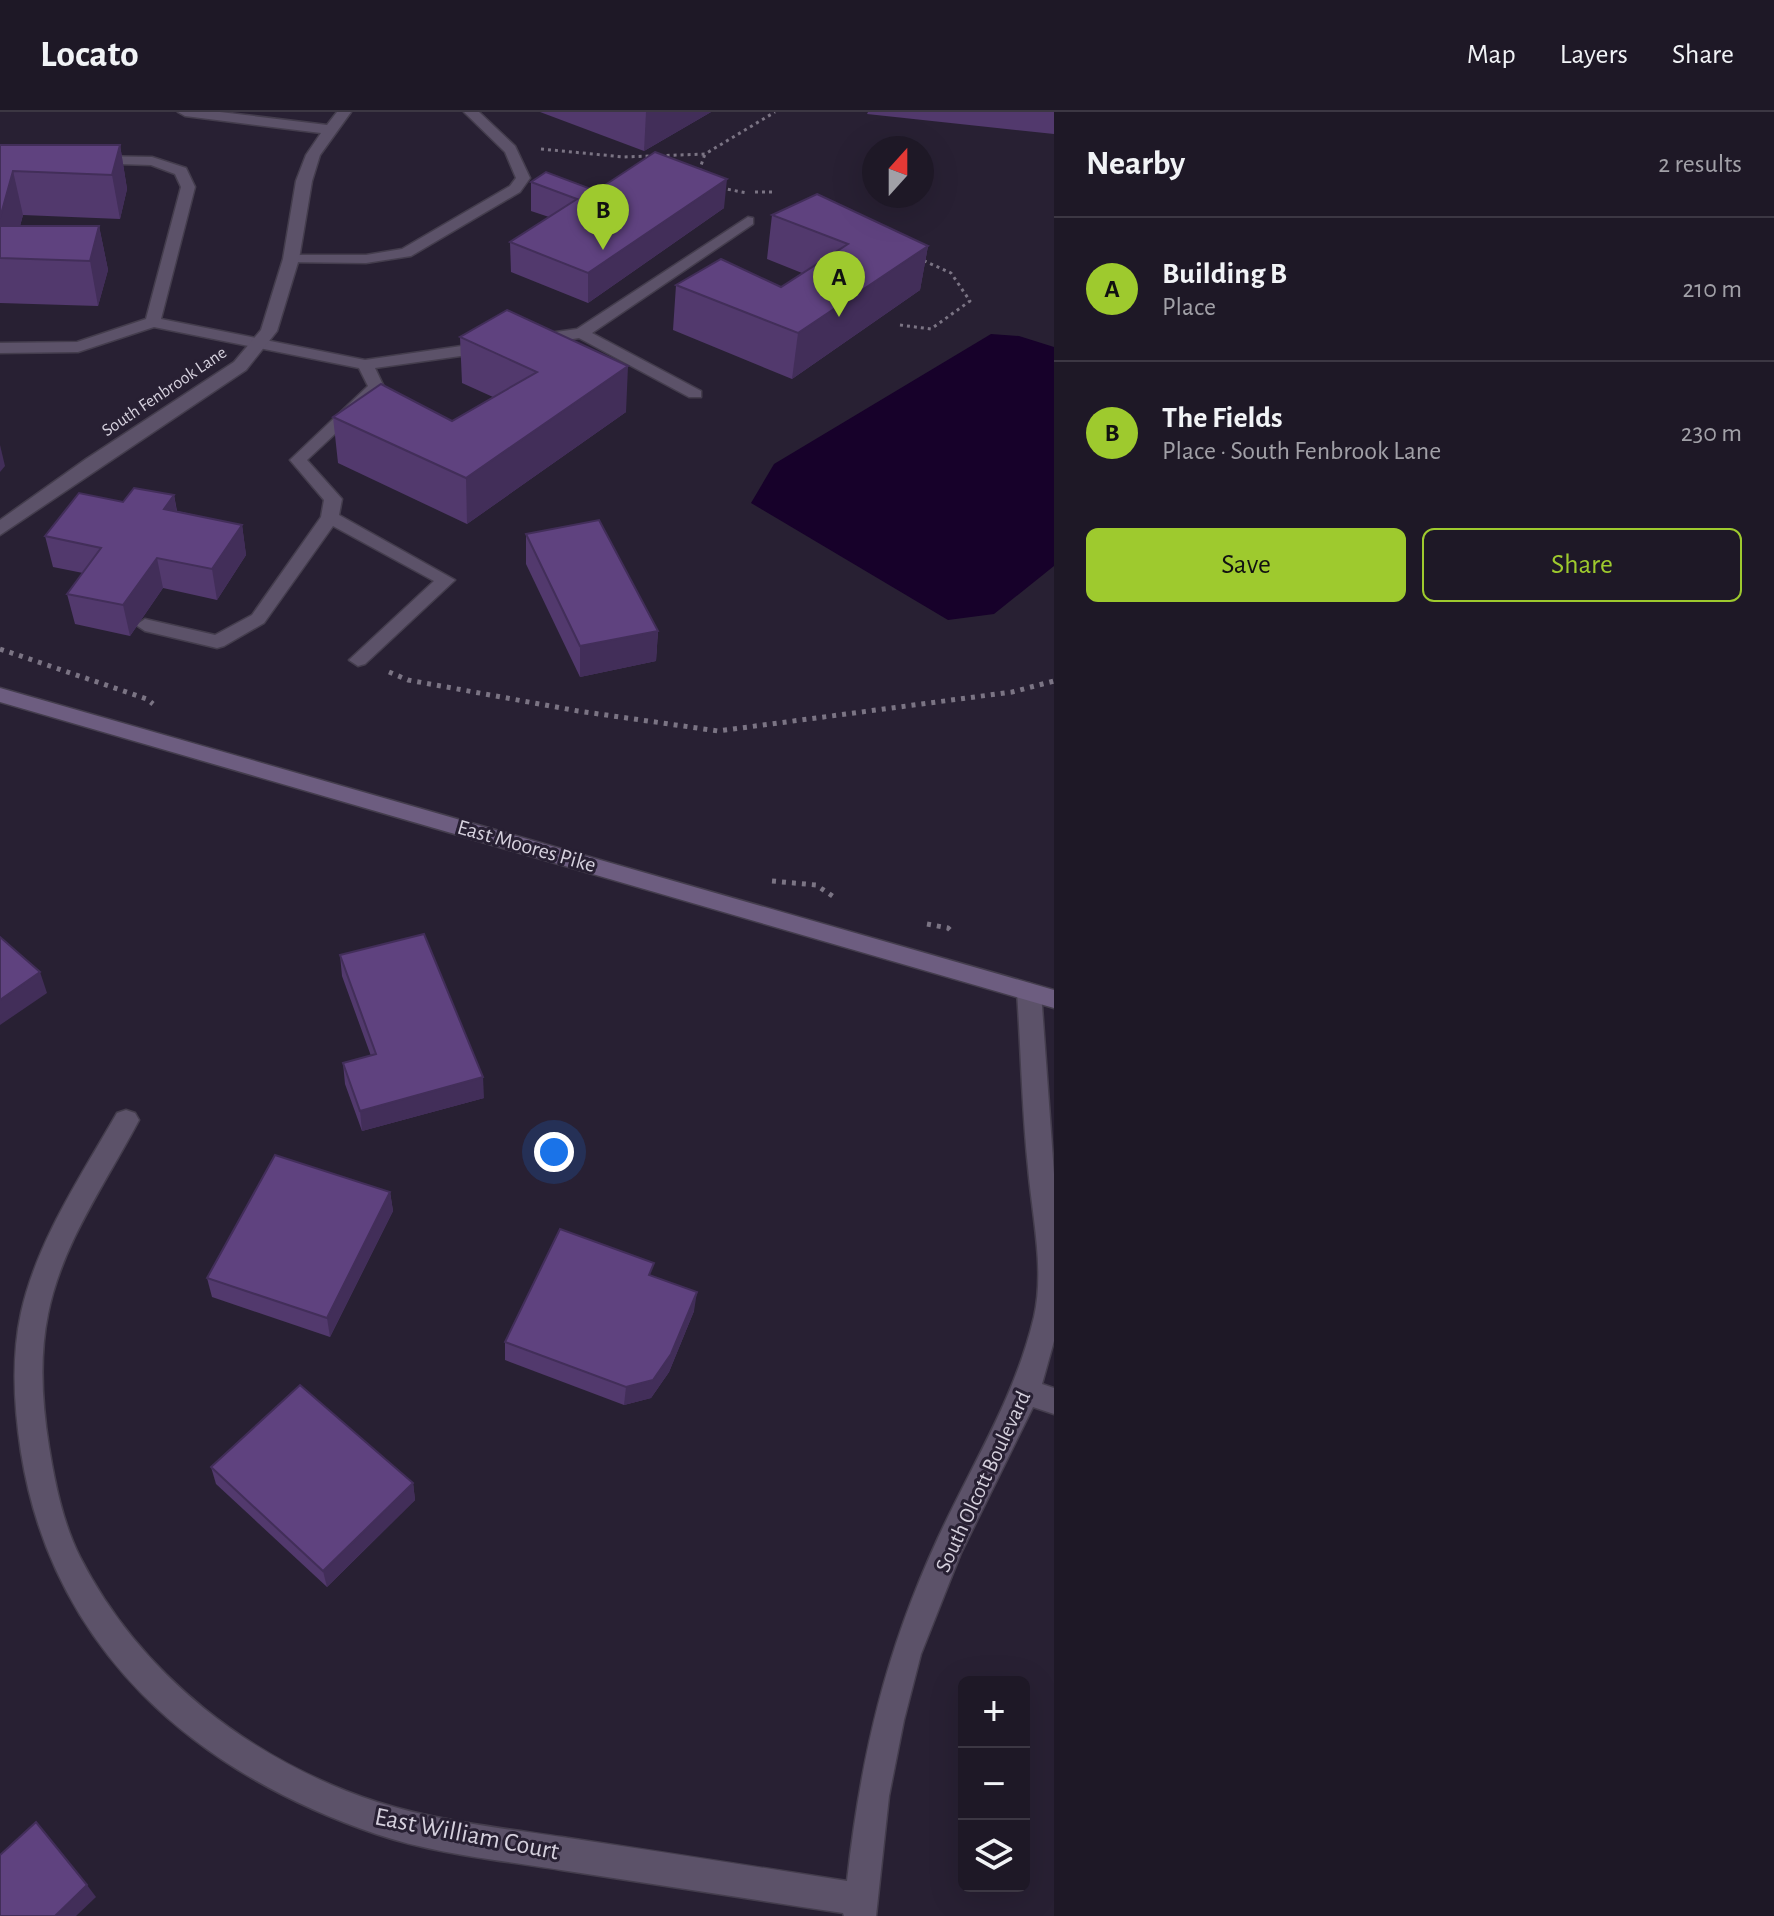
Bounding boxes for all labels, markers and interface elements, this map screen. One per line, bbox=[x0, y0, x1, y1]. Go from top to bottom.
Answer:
text: Locato bbox=[40, 36, 139, 74]
text: Map bbox=[1467, 41, 1516, 69]
text: Layers bbox=[1560, 41, 1628, 69]
text: Share bbox=[1672, 41, 1734, 69]
north arrow bbox=[862, 136, 934, 208]
text: Nearby bbox=[1086, 147, 1185, 181]
text: 2 results bbox=[1658, 151, 1742, 177]
pin: B bbox=[577, 184, 629, 250]
pin: A bbox=[813, 251, 865, 317]
text: Building B bbox=[1162, 259, 1287, 289]
text: A bbox=[1104, 276, 1120, 302]
text: 210 m bbox=[1682, 276, 1742, 302]
text: Place bbox=[1162, 294, 1216, 320]
street label: South Fenbrook Lane bbox=[99, 344, 230, 440]
text: The Fields bbox=[1162, 403, 1283, 433]
text: B bbox=[1104, 420, 1120, 446]
text: 230 m bbox=[1681, 420, 1742, 446]
text: Place · South Fenbrook Lane bbox=[1162, 438, 1441, 464]
button: Save bbox=[1086, 528, 1406, 602]
button: Share bbox=[1422, 528, 1742, 602]
street label: East Moores Pike bbox=[455, 816, 598, 876]
your location bbox=[534, 1132, 574, 1172]
street label: South Olcott Boulevard bbox=[931, 1388, 1034, 1575]
map controls bbox=[958, 1676, 1030, 1892]
button: + bbox=[958, 1676, 1030, 1748]
button: − bbox=[958, 1748, 1030, 1820]
street label: East William Court bbox=[372, 1803, 561, 1865]
button: layers bbox=[958, 1820, 1030, 1892]

